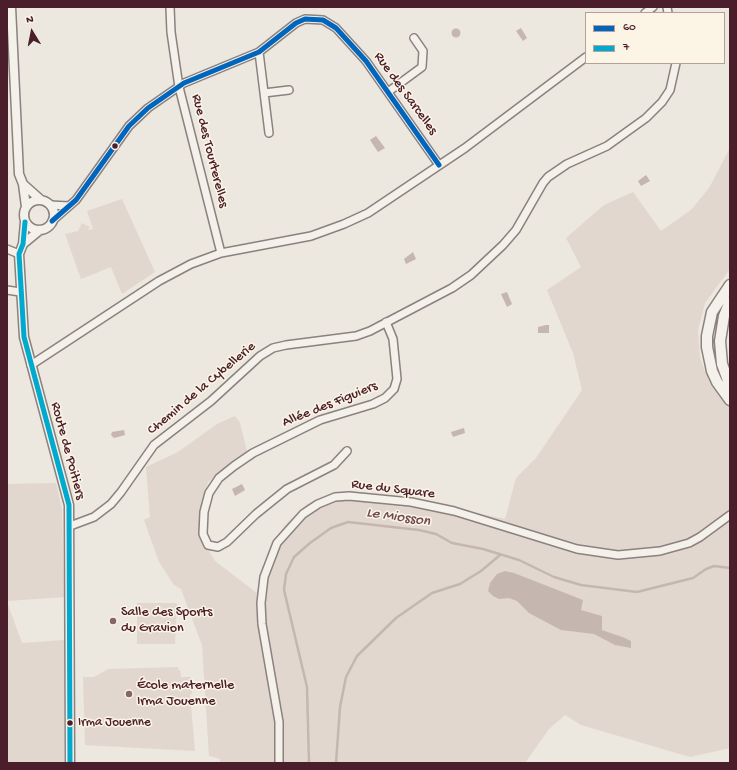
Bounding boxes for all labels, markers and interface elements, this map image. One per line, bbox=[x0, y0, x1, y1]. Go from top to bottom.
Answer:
north arrow bbox=[12, 12, 52, 52]
legend bbox=[585, 12, 725, 64]
text: N bbox=[25, 14, 34, 27]
text: 60 bbox=[623, 21, 636, 35]
text: 7 bbox=[623, 41, 629, 55]
street label: Rue des Sarcelles bbox=[369, 49, 441, 139]
street label: Rue des Tourterelles bbox=[187, 93, 231, 209]
unlabelled marker bbox=[110, 141, 120, 151]
street label: Chemin de la Cybellerie bbox=[145, 339, 259, 439]
street label: Allée des Figuiers bbox=[280, 378, 380, 432]
street label: Route de Poitiers bbox=[46, 400, 88, 502]
street label: Rue du Square bbox=[350, 477, 436, 503]
water label: Le Miosson bbox=[365, 505, 431, 531]
place label: Salle des Sports du Gravion bbox=[121, 605, 212, 638]
marker: Salle des Sports du Gravion bbox=[108, 616, 118, 626]
place label: École maternelle Irma Jouenne bbox=[137, 678, 234, 710]
marker: École maternelle Irma Jouenne bbox=[124, 689, 134, 699]
place label: Irma Jouenne bbox=[78, 715, 151, 731]
marker: Irma Jouenne bbox=[65, 718, 75, 728]

